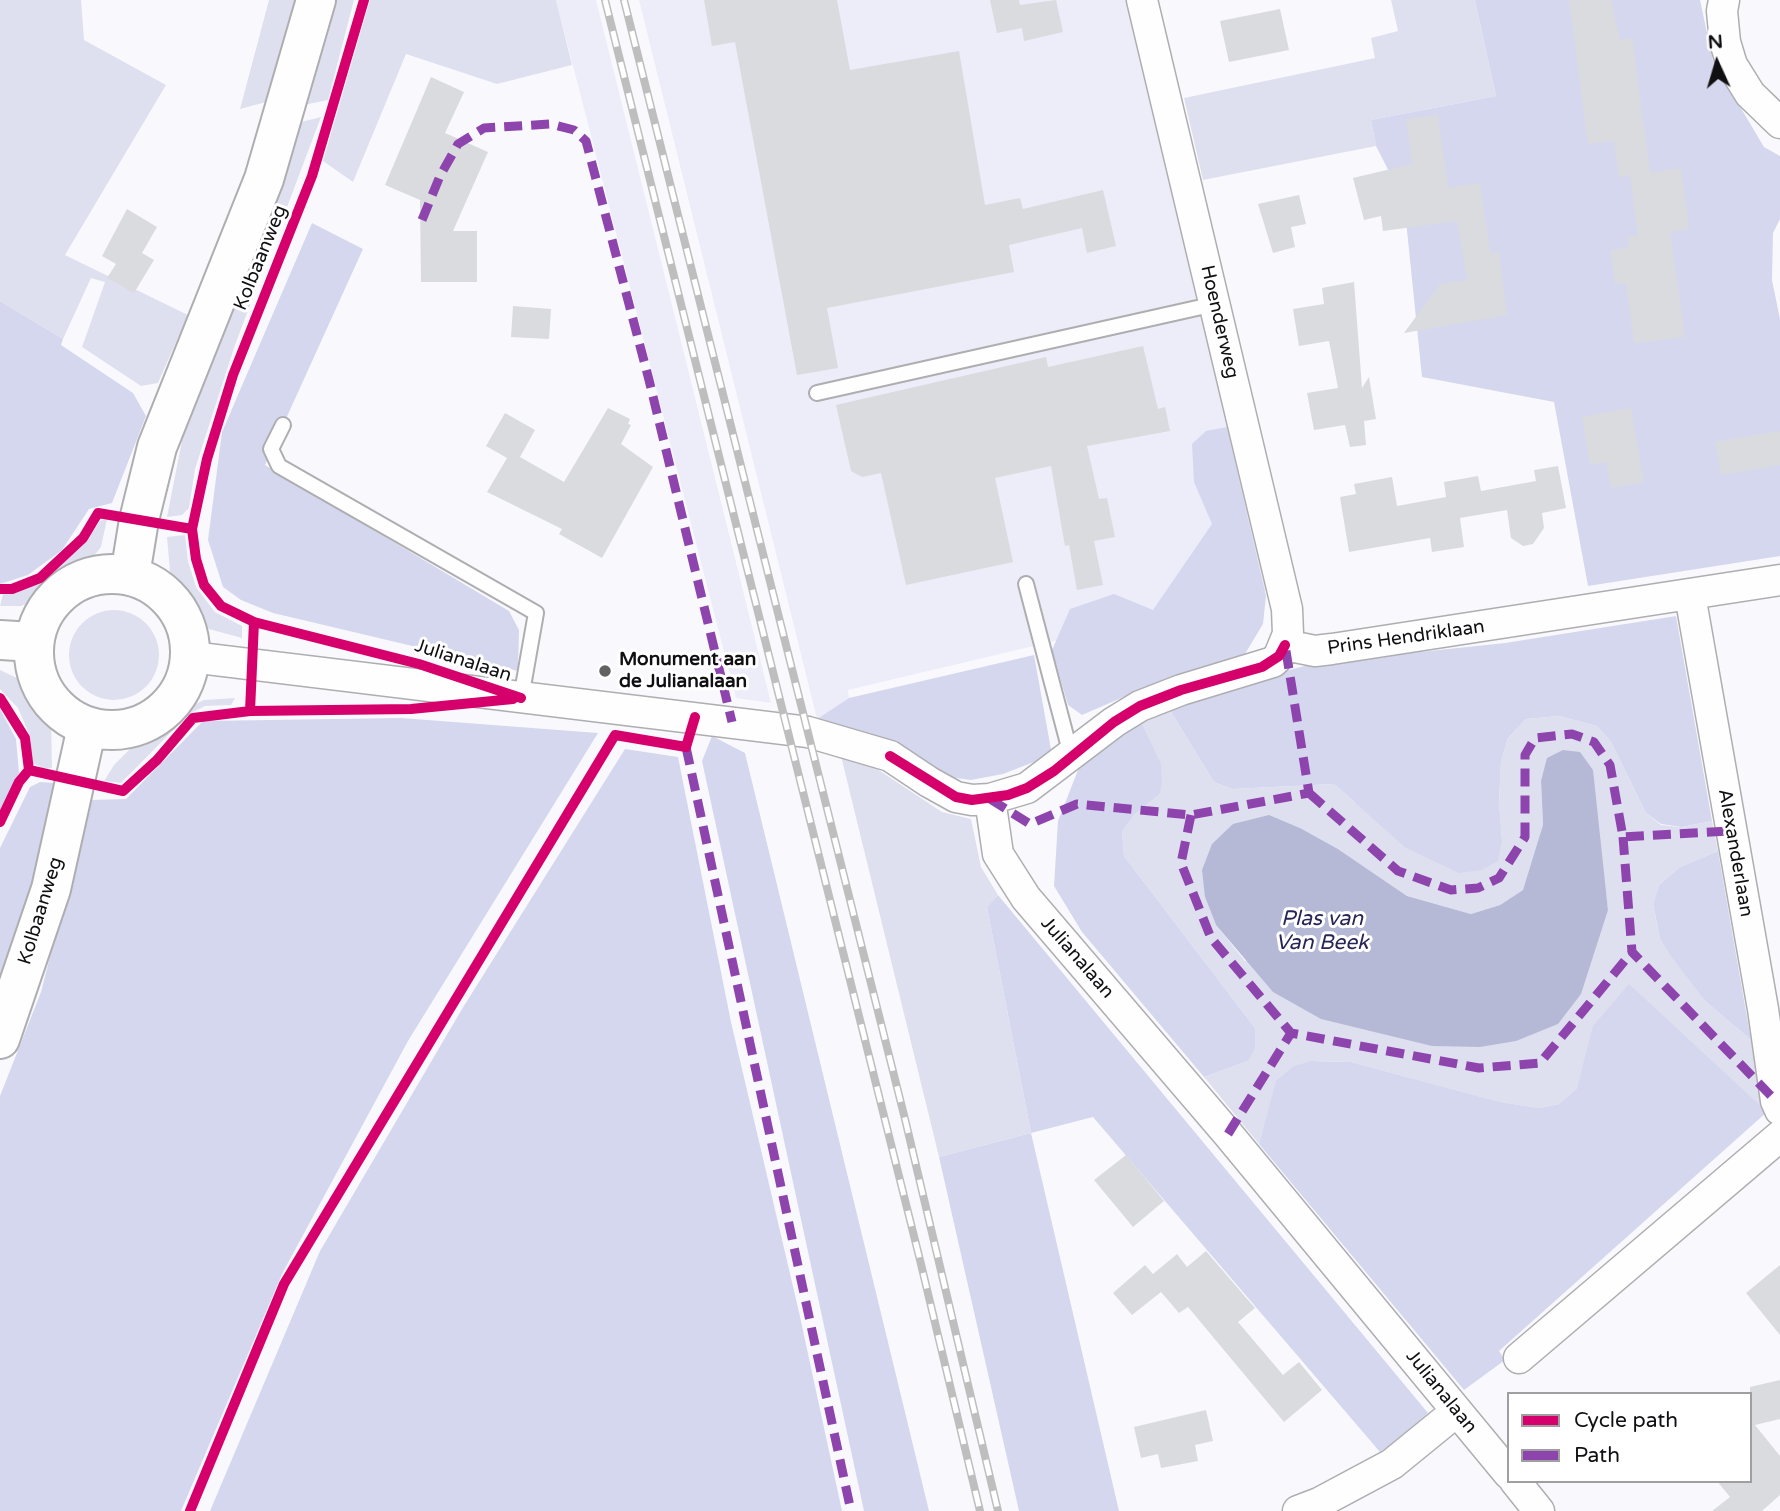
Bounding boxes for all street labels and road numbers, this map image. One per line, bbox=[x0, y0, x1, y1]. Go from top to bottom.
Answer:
street label: Kolbaanweg bbox=[230, 202, 292, 314]
street label: Hoenderweg bbox=[1195, 263, 1243, 381]
street label: Prins Hendriklaan bbox=[1326, 616, 1486, 660]
street label: Julianalaan bbox=[412, 635, 514, 687]
street label: Alexanderlaan bbox=[1713, 787, 1757, 919]
street label: Kolbaanweg bbox=[14, 854, 68, 968]
street label: Julianalaan bbox=[1035, 913, 1119, 1003]
street label: Julianalaan bbox=[1401, 1346, 1481, 1438]

